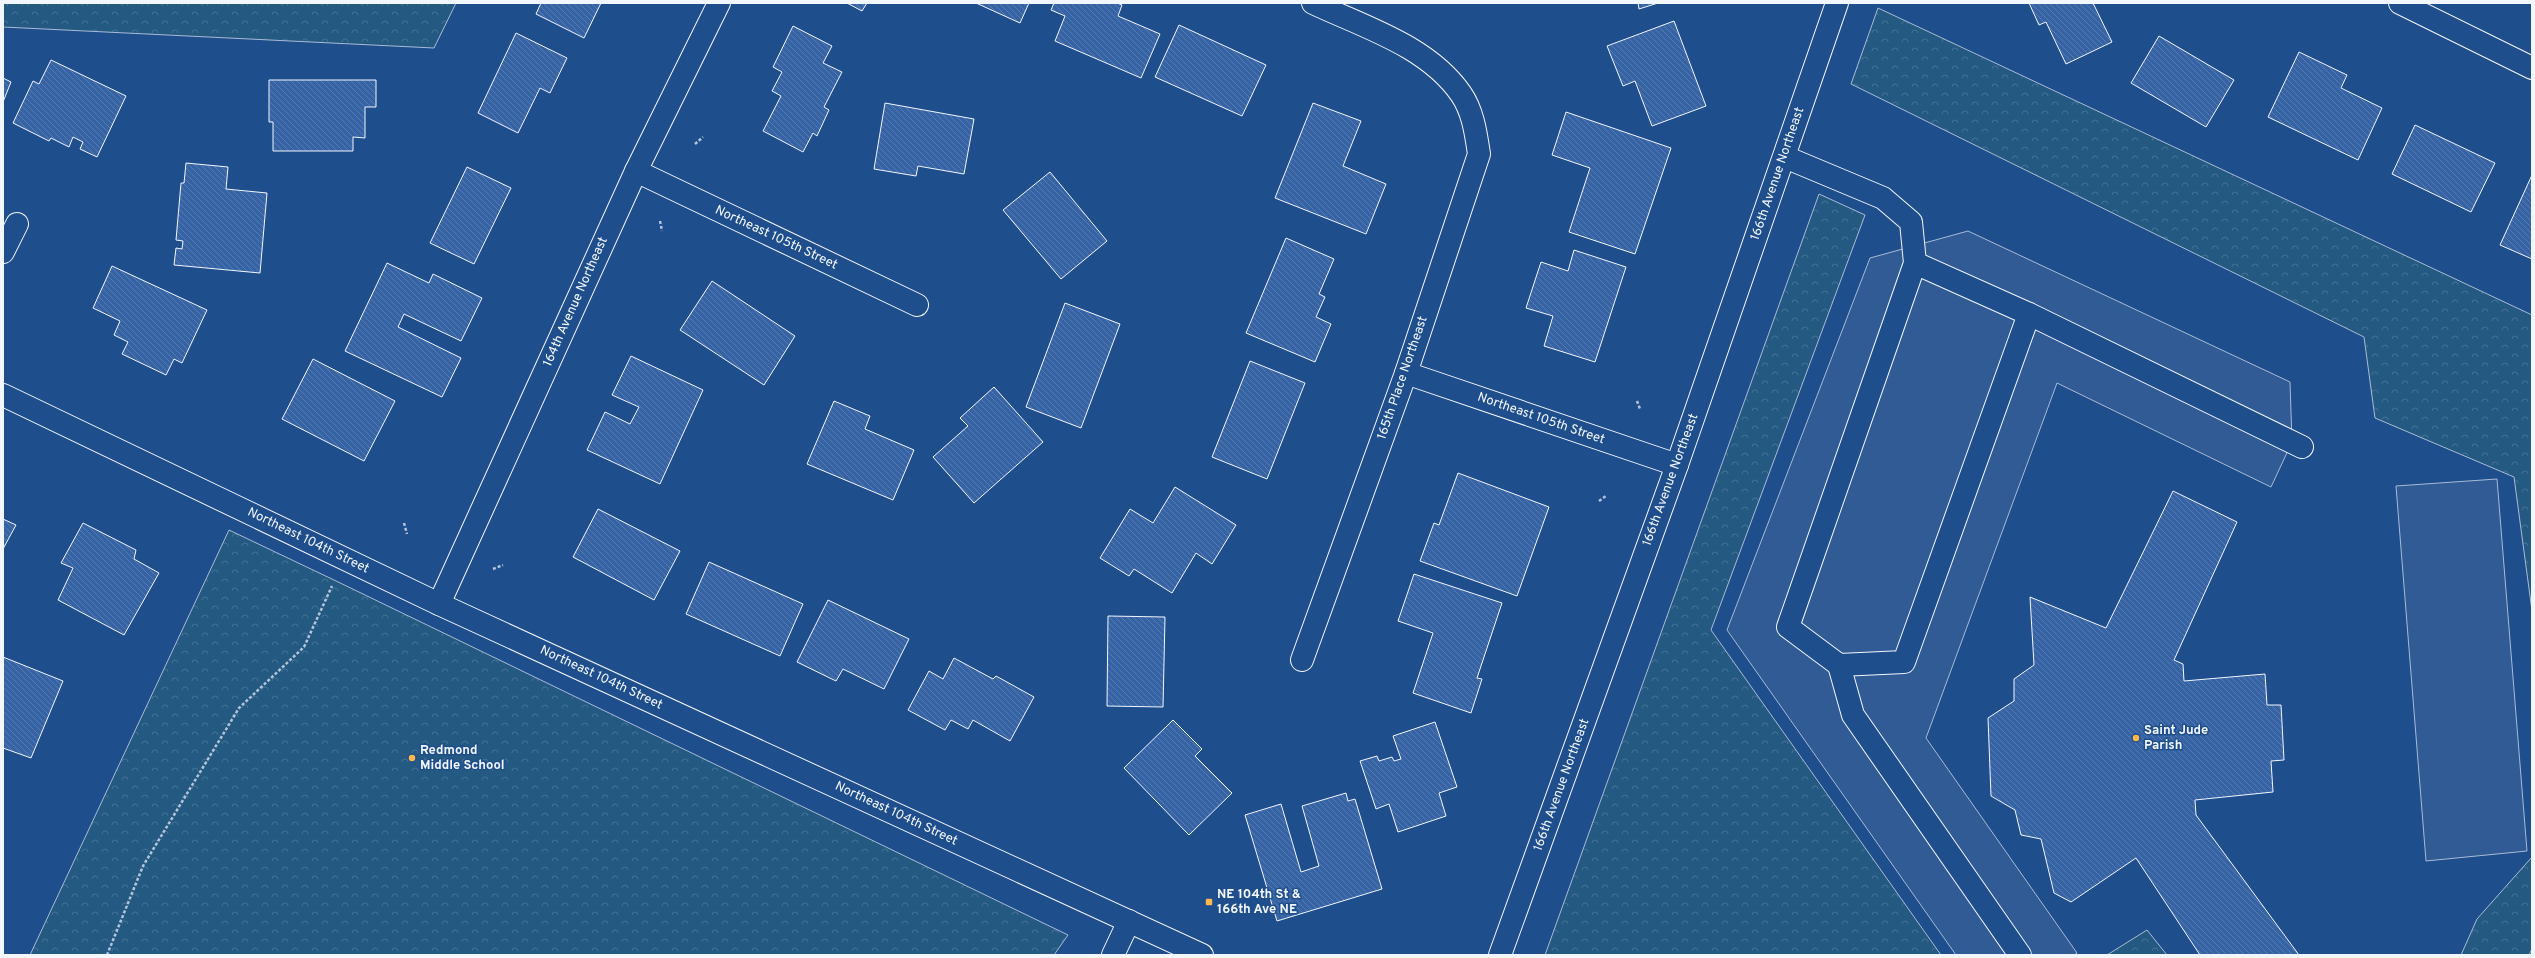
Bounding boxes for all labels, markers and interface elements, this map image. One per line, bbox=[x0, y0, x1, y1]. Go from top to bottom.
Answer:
street label: 166th Avenue Northeast bbox=[1748, 105, 1808, 243]
street label: Northeast 105th Street bbox=[712, 203, 840, 274]
street label: 164th Avenue Northeast bbox=[540, 235, 612, 369]
street label: 165th Place Northeast bbox=[1374, 314, 1432, 442]
street label: Northeast 105th Street bbox=[1475, 390, 1607, 448]
street label: 166th Avenue Northeast bbox=[1640, 411, 1702, 548]
street label: Northeast 104th Street bbox=[244, 505, 372, 578]
street label: Northeast 104th Street bbox=[537, 643, 665, 714]
street label: 166th Avenue Northeast bbox=[1531, 716, 1593, 853]
place label: Saint Jude Parish bbox=[2144, 723, 2208, 754]
marker: Saint Jude Parish bbox=[2131, 733, 2141, 743]
place label: Redmond Middle School bbox=[420, 743, 505, 774]
marker: Redmond Middle School bbox=[407, 753, 417, 763]
street label: Northeast 104th Street bbox=[832, 779, 960, 850]
place label: NE 104th St & 166th Ave NE bbox=[1217, 887, 1301, 918]
marker: NE 104th St & 166th Ave NE bbox=[1204, 897, 1214, 907]

